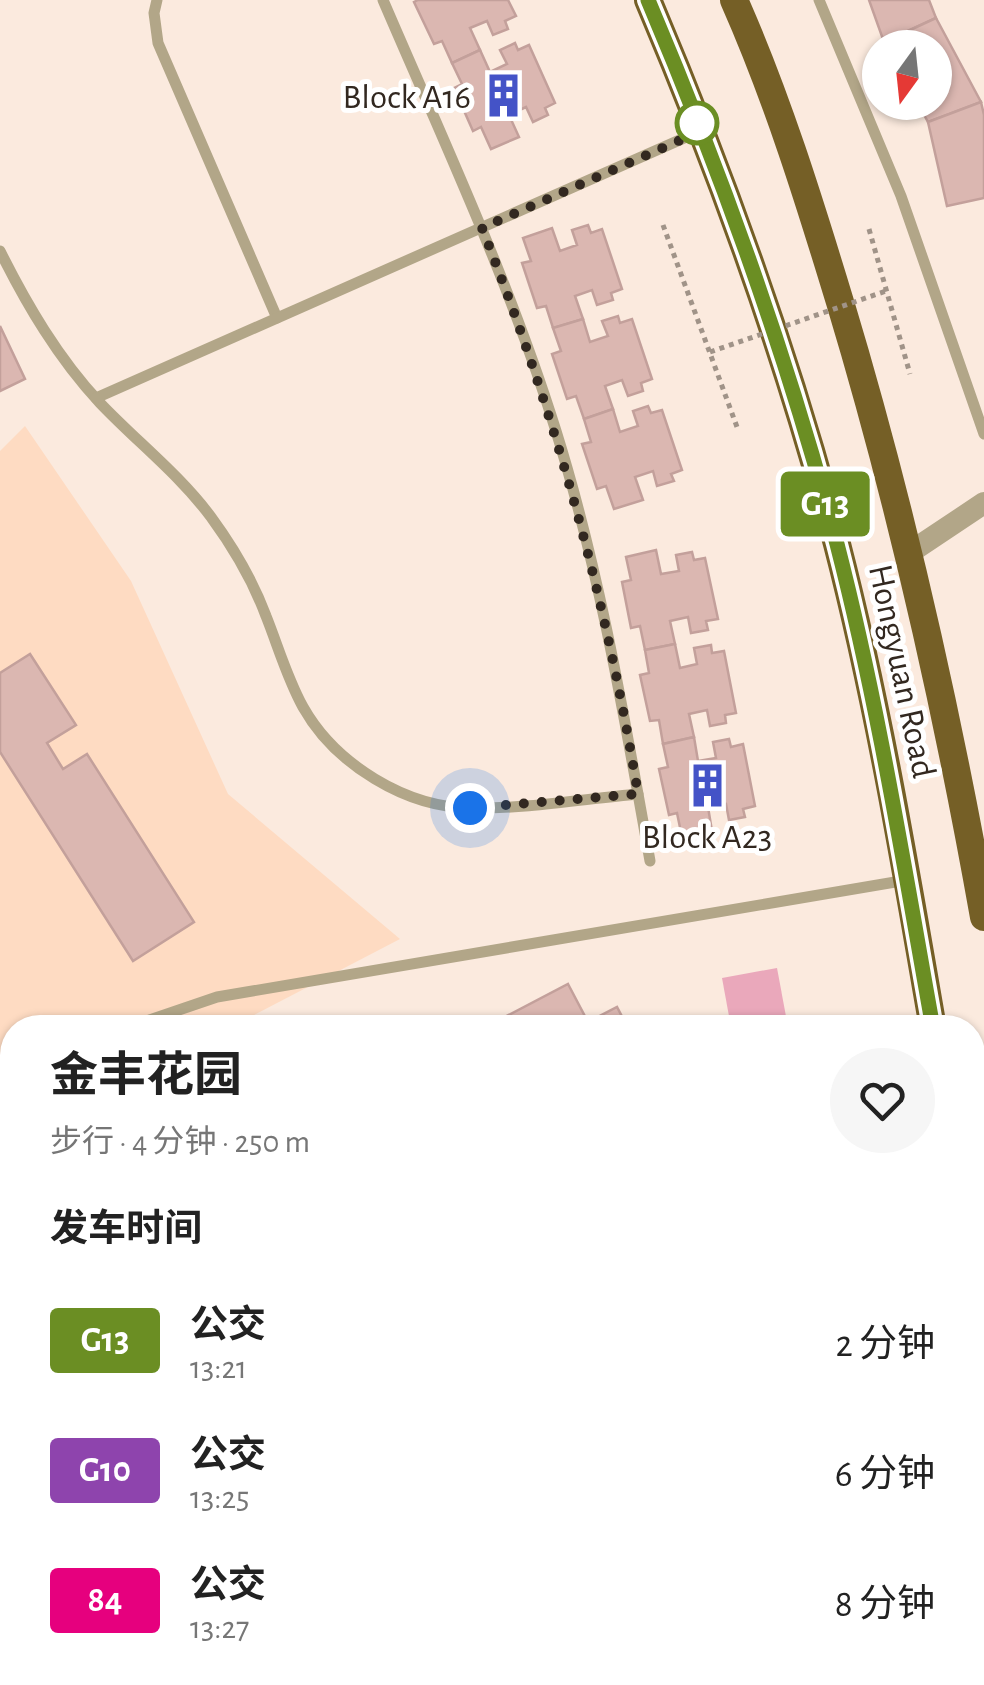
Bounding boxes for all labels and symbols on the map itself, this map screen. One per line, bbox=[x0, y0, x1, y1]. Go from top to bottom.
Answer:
north arrow bbox=[862, 30, 952, 120]
building icon: Block A16 bbox=[480, 72, 528, 120]
place label: Block A16 bbox=[342, 80, 471, 115]
unlabelled marker bbox=[676, 102, 718, 144]
line badge: G13 bbox=[768, 472, 882, 536]
street label: Hongyuan Road bbox=[862, 561, 941, 781]
building icon: Block A23 bbox=[683, 762, 731, 810]
your location bbox=[445, 783, 495, 833]
place label: Block A23 bbox=[642, 820, 772, 855]

